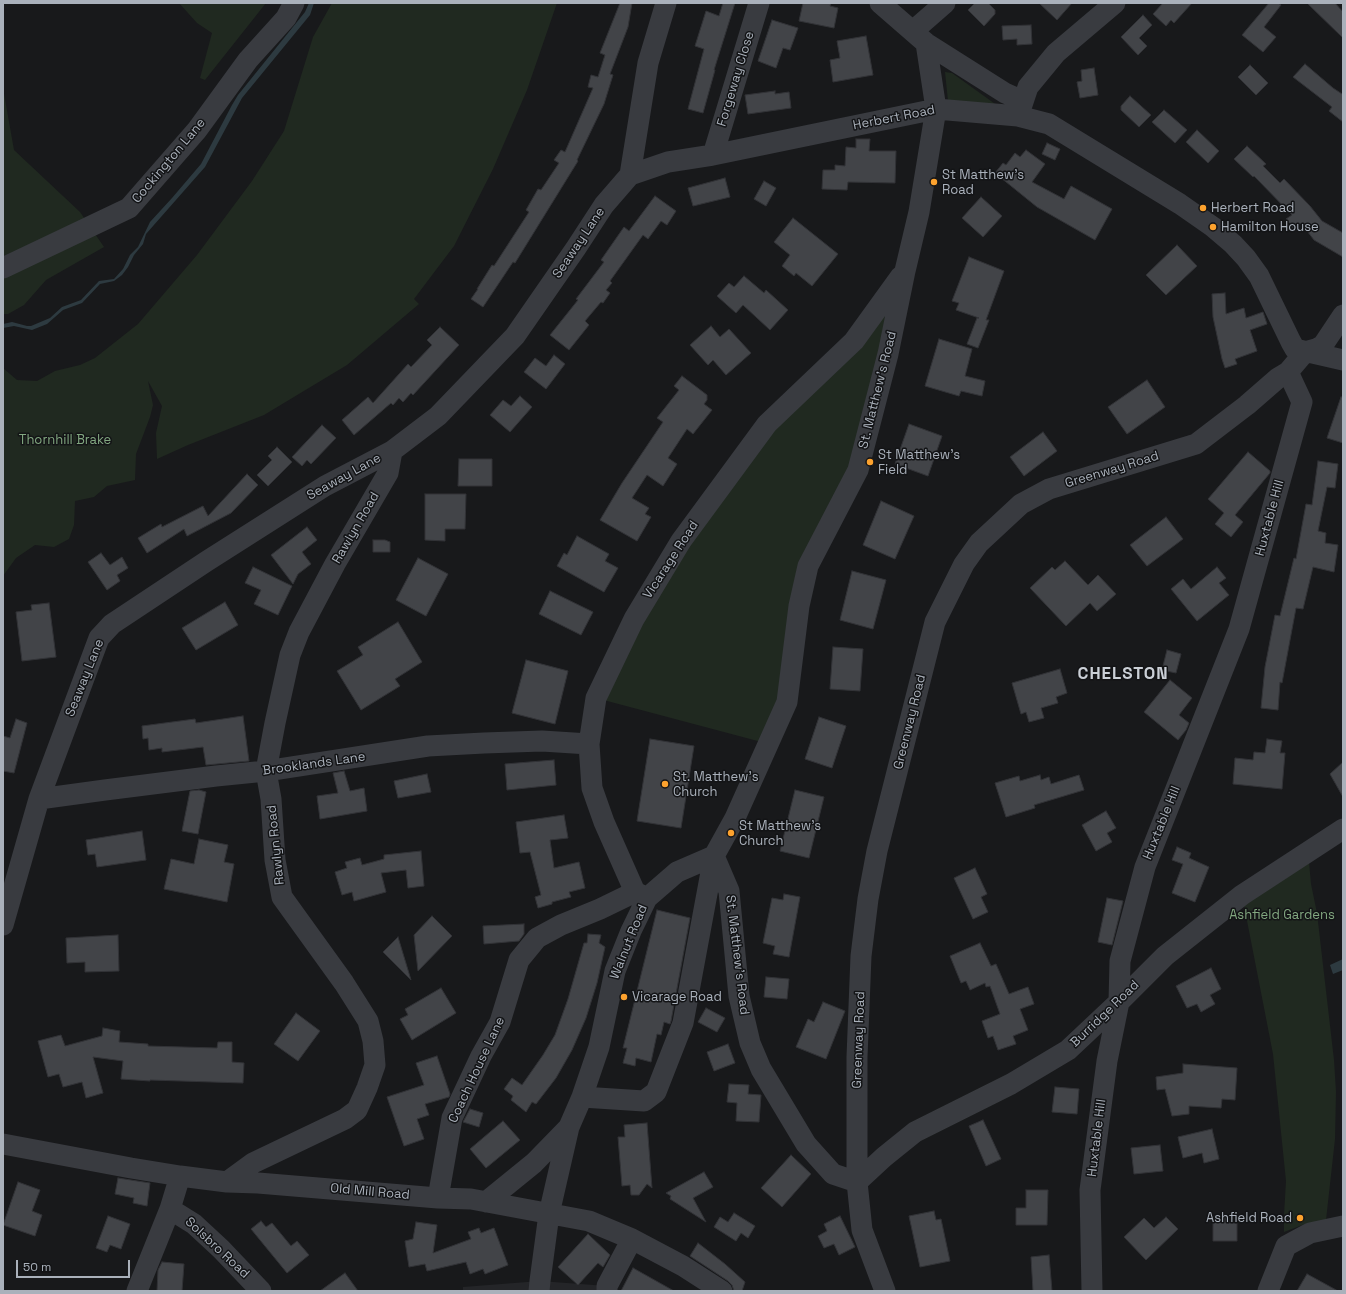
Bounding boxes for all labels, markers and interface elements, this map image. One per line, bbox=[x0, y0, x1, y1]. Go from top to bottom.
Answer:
street label: Forgeway Close bbox=[714, 30, 758, 128]
street label: Herbert Road bbox=[852, 102, 936, 134]
street label: Cockington Lane bbox=[129, 115, 209, 207]
place label: St Matthew's Road bbox=[942, 167, 1024, 198]
marker: St Matthew's Road bbox=[929, 177, 939, 187]
place label: Herbert Road bbox=[1211, 200, 1294, 216]
marker: Herbert Road bbox=[1198, 203, 1208, 213]
street label: Seaway Lane bbox=[550, 205, 608, 281]
place label: Hamilton House bbox=[1221, 219, 1319, 235]
marker: Hamilton House bbox=[1208, 222, 1218, 232]
street label: St. Matthew's Road bbox=[856, 330, 900, 450]
park label: Thornhill Brake bbox=[19, 432, 111, 448]
place label: St Matthew's Field bbox=[878, 447, 960, 478]
street label: Greenway Road bbox=[1063, 448, 1161, 492]
street label: Seaway Lane bbox=[304, 450, 384, 504]
marker: St Matthew's Field bbox=[865, 457, 875, 467]
street label: Huxtable Hill bbox=[1252, 478, 1288, 558]
street label: Rawlyn Road bbox=[329, 489, 383, 567]
street label: Vicarage Road bbox=[640, 518, 702, 602]
street label: Seaway Lane bbox=[62, 637, 108, 719]
district label: CHELSTON bbox=[1077, 664, 1169, 684]
street label: Greenway Road bbox=[891, 673, 929, 771]
street label: Brooklands Lane bbox=[262, 749, 366, 779]
place label: St. Matthew's Church bbox=[673, 769, 758, 800]
marker: St. Matthew's Church bbox=[660, 779, 670, 789]
street label: Huxtable Hill bbox=[1140, 784, 1184, 862]
street label: Rawlyn Road bbox=[264, 804, 288, 886]
place label: St Matthew's Church bbox=[739, 818, 821, 849]
marker: St Matthew's Church bbox=[726, 828, 736, 838]
street label: St. Matthew's Road bbox=[722, 894, 752, 1016]
street label: Walnut Road bbox=[607, 902, 651, 982]
park label: Ashfield Gardens bbox=[1229, 907, 1335, 923]
street label: Burridge Road bbox=[1067, 977, 1143, 1051]
place label: Vicarage Road bbox=[632, 989, 722, 1005]
street label: Greenway Road bbox=[850, 991, 868, 1089]
marker: Vicarage Road bbox=[619, 992, 629, 1002]
street label: Coach House Lane bbox=[446, 1014, 508, 1126]
street label: Huxtable Hill bbox=[1084, 1098, 1110, 1178]
street label: Old Mill Road bbox=[330, 1181, 410, 1203]
place label: Ashfield Road bbox=[1206, 1210, 1292, 1226]
marker: Ashfield Road bbox=[1295, 1213, 1305, 1223]
street label: Solsbro Road bbox=[182, 1214, 252, 1282]
scale bar bbox=[18, 1252, 132, 1278]
text: 50 m bbox=[23, 1259, 51, 1275]

